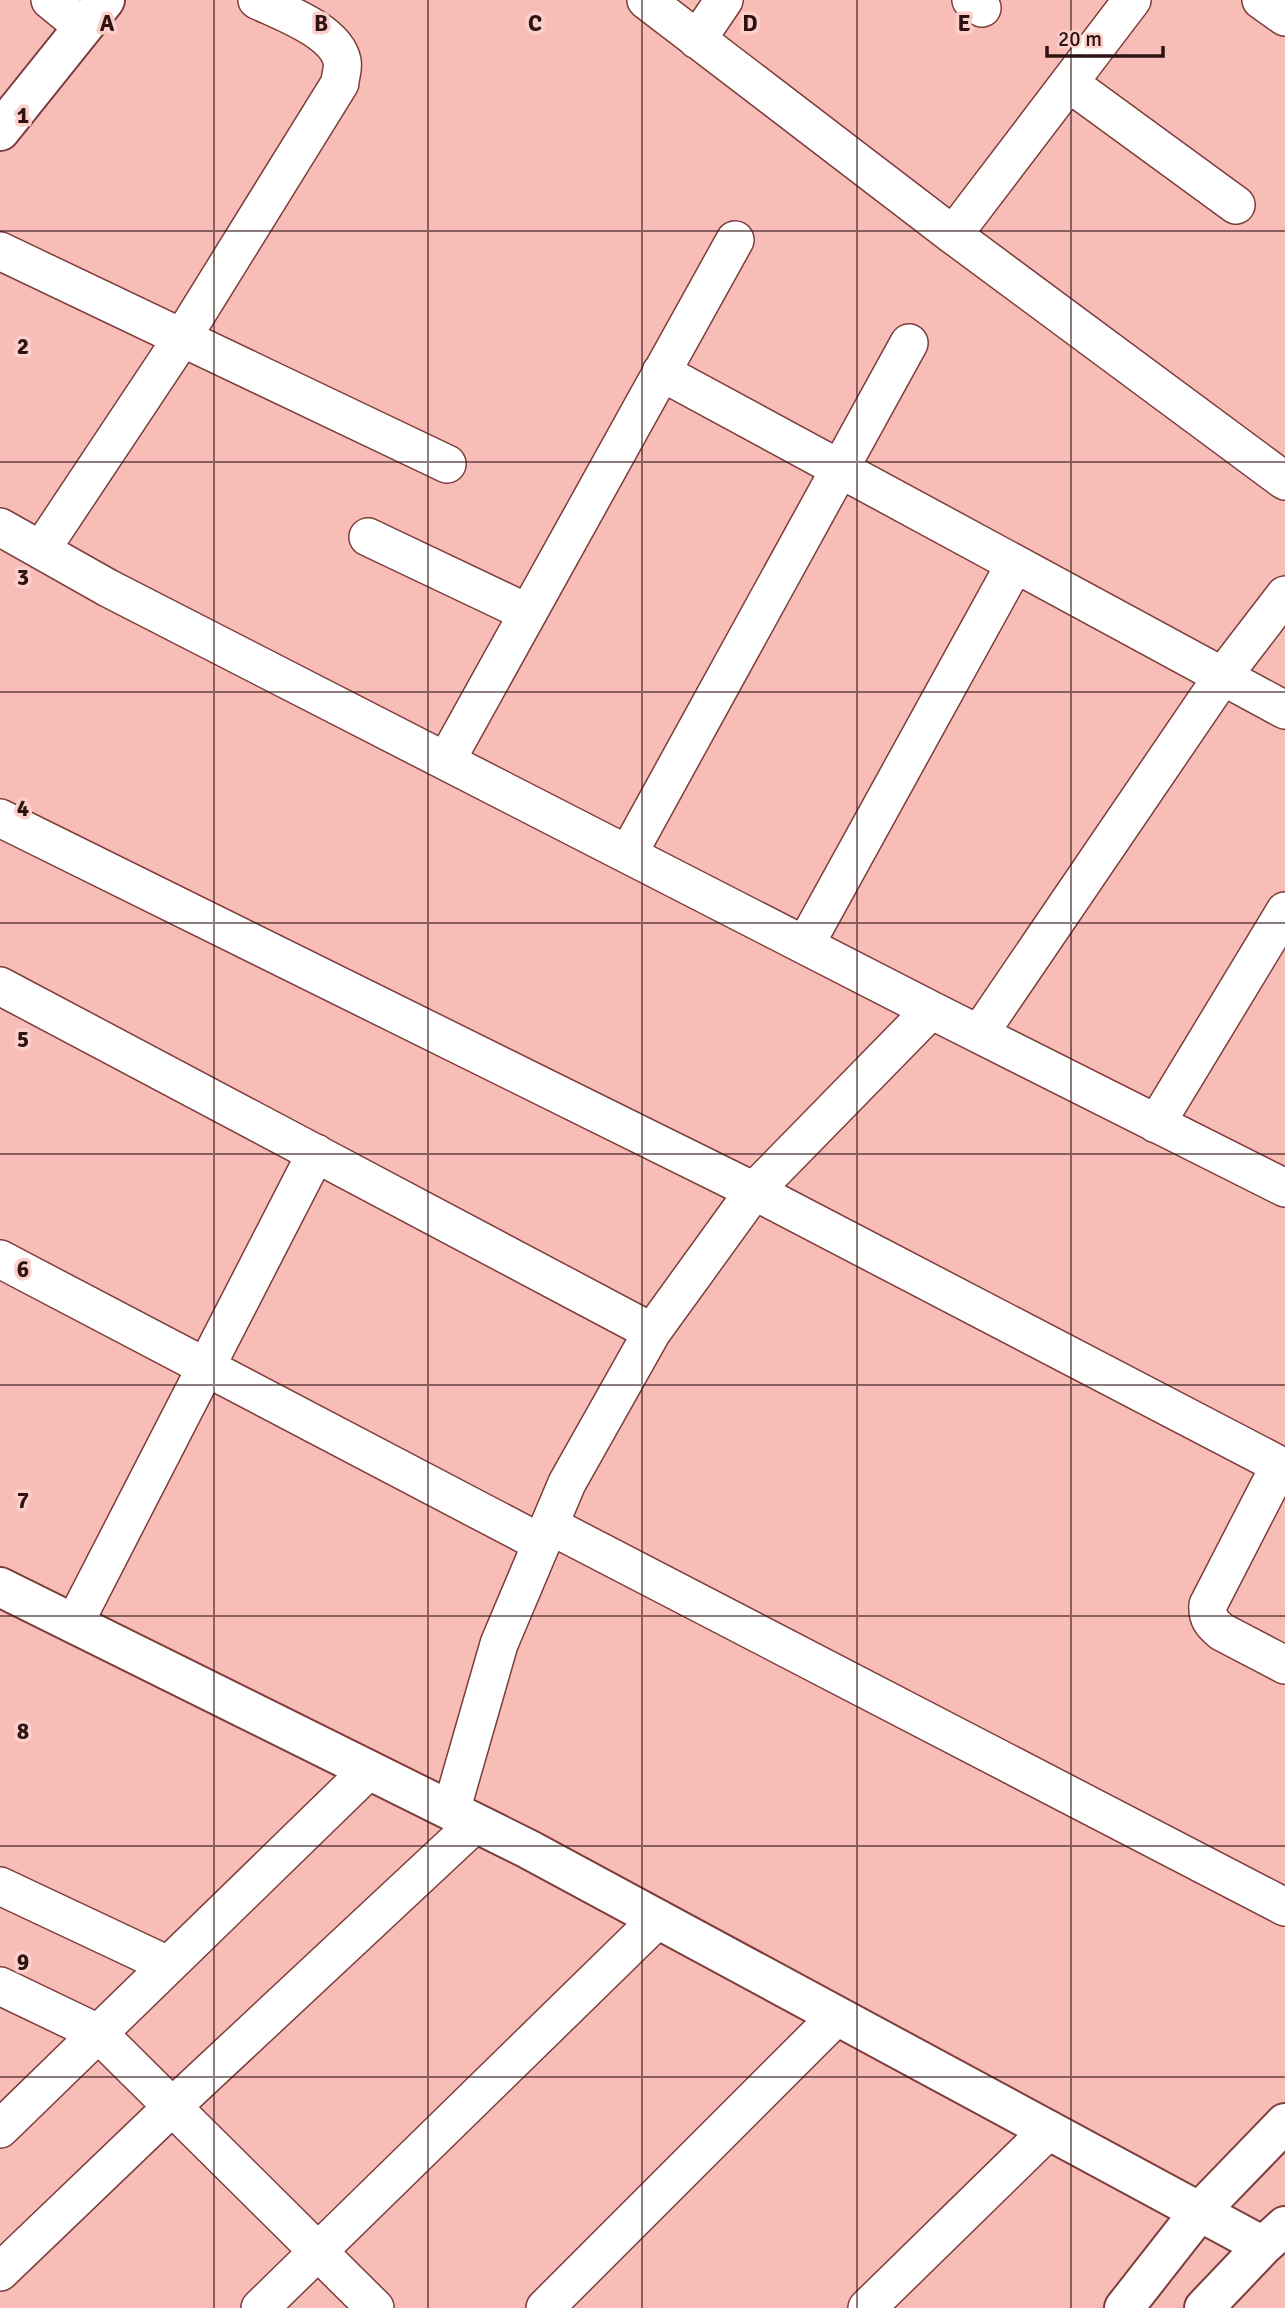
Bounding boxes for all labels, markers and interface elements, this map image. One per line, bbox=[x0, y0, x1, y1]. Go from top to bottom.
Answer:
text: A bbox=[100, 9, 115, 38]
text: B bbox=[314, 9, 328, 38]
text: C bbox=[528, 9, 542, 38]
text: D bbox=[742, 9, 758, 38]
text: E bbox=[957, 9, 971, 38]
scale bar bbox=[1047, 14, 1162, 58]
text: 20 m bbox=[1058, 26, 1102, 52]
text: 1 bbox=[17, 101, 29, 130]
text: 2 bbox=[17, 332, 29, 361]
text: 3 bbox=[17, 563, 29, 592]
text: 4 bbox=[17, 794, 29, 823]
text: 5 bbox=[17, 1025, 29, 1054]
text: 6 bbox=[17, 1255, 29, 1284]
text: 7 bbox=[17, 1486, 29, 1515]
text: 8 bbox=[17, 1717, 29, 1746]
text: 9 bbox=[17, 1948, 29, 1977]

